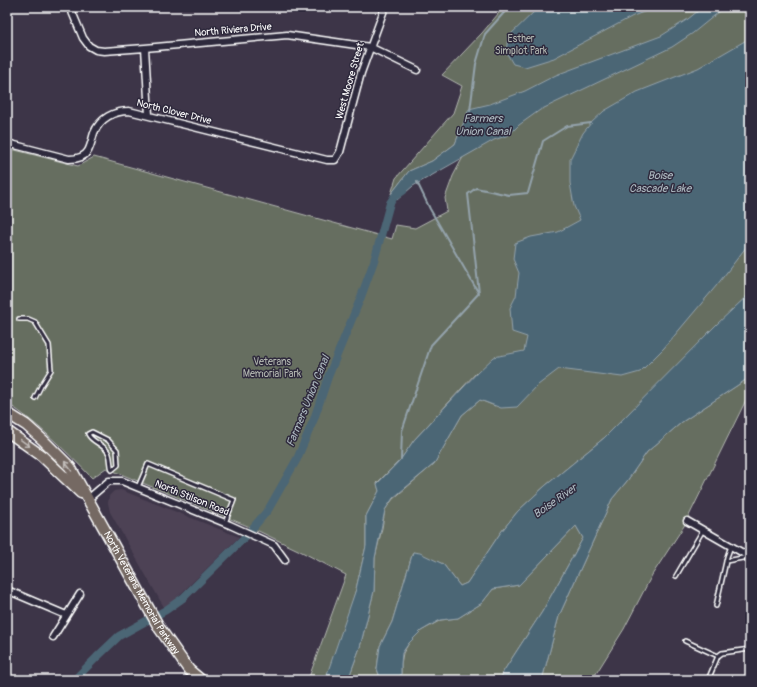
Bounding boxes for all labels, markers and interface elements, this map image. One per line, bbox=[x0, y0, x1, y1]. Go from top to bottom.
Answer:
street label: North Riviera Drive bbox=[194, 21, 272, 39]
park label: Esther Simplot Park bbox=[495, 33, 548, 57]
street label: West Moore Street bbox=[333, 40, 367, 121]
street label: North Clover Drive bbox=[135, 97, 213, 127]
water label: Farmers Union Canal bbox=[455, 112, 512, 138]
water label: Boise Cascade Lake bbox=[629, 169, 693, 195]
water label: Farmers Union Canal bbox=[284, 352, 333, 448]
park label: Veterans Memorial Park bbox=[243, 356, 302, 380]
one-way arrow bbox=[19, 439, 30, 447]
one-way arrow bbox=[64, 460, 73, 471]
street label: North Stilson Road bbox=[153, 478, 231, 518]
water label: Boise River bbox=[531, 480, 581, 521]
street label: North Veterans Memorial Parkway bbox=[101, 529, 182, 657]

